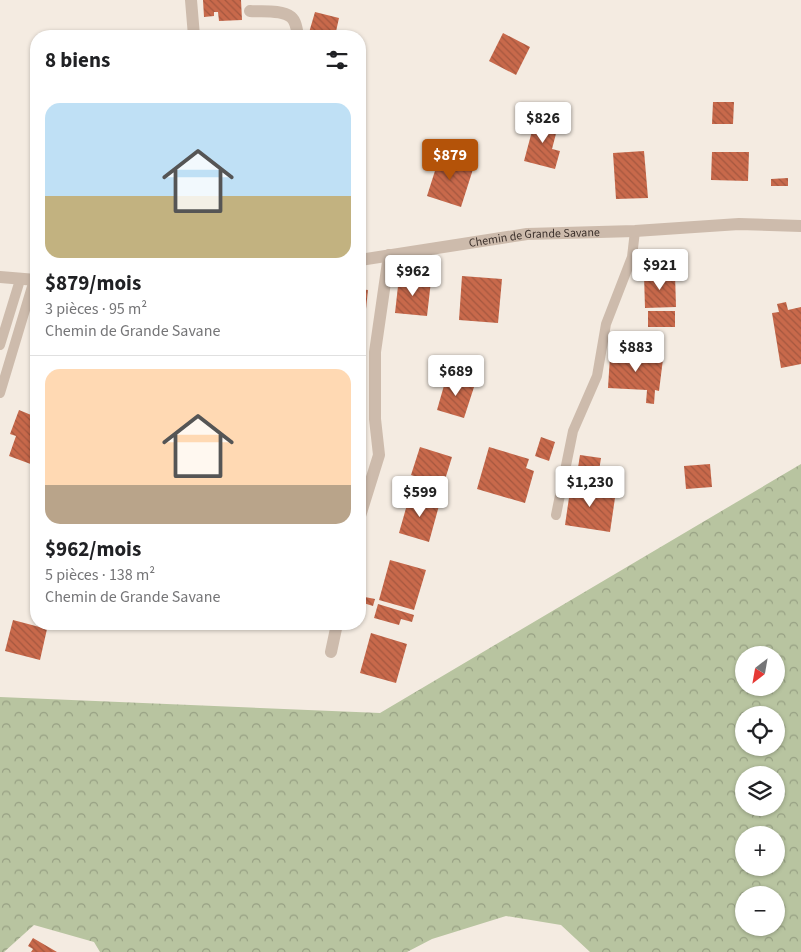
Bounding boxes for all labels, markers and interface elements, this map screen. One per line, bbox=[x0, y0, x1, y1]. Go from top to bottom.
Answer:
text: 8 biens bbox=[45, 45, 110, 75]
icon: filters bbox=[323, 46, 351, 74]
pin: $826 bbox=[513, 102, 573, 144]
text: $826 bbox=[526, 107, 560, 129]
icon: home bbox=[153, 136, 243, 226]
pin: $879 bbox=[420, 138, 480, 181]
text: $879 bbox=[433, 144, 467, 166]
street label: Chemin de Grande Savane bbox=[468, 224, 600, 252]
pin: $921 bbox=[630, 248, 690, 291]
pin: $962 bbox=[383, 254, 443, 297]
text: $921 bbox=[643, 254, 677, 276]
text: $962 bbox=[396, 260, 430, 282]
text: $879/mois bbox=[45, 268, 141, 298]
text: 3 pièces · 95 m² bbox=[45, 298, 147, 320]
text: Chemin de Grande Savane bbox=[45, 320, 220, 342]
pin: $883 bbox=[606, 330, 666, 373]
text: $883 bbox=[619, 336, 653, 358]
pin: $689 bbox=[426, 354, 486, 397]
text: $689 bbox=[439, 360, 473, 382]
icon: home bbox=[153, 401, 243, 491]
pin: $1,230 bbox=[549, 466, 631, 508]
text: $1,230 bbox=[566, 471, 614, 493]
pin: $599 bbox=[390, 476, 450, 518]
text: $599 bbox=[403, 481, 437, 503]
text: $962/mois bbox=[45, 534, 141, 564]
text: 5 pièces · 138 m² bbox=[45, 564, 155, 586]
text: Chemin de Grande Savane bbox=[45, 586, 220, 608]
north arrow bbox=[735, 646, 785, 696]
map controls bbox=[735, 646, 785, 936]
button: locate bbox=[735, 706, 785, 756]
button: layers bbox=[735, 766, 785, 816]
button: + bbox=[735, 826, 785, 876]
button: − bbox=[735, 886, 785, 936]

